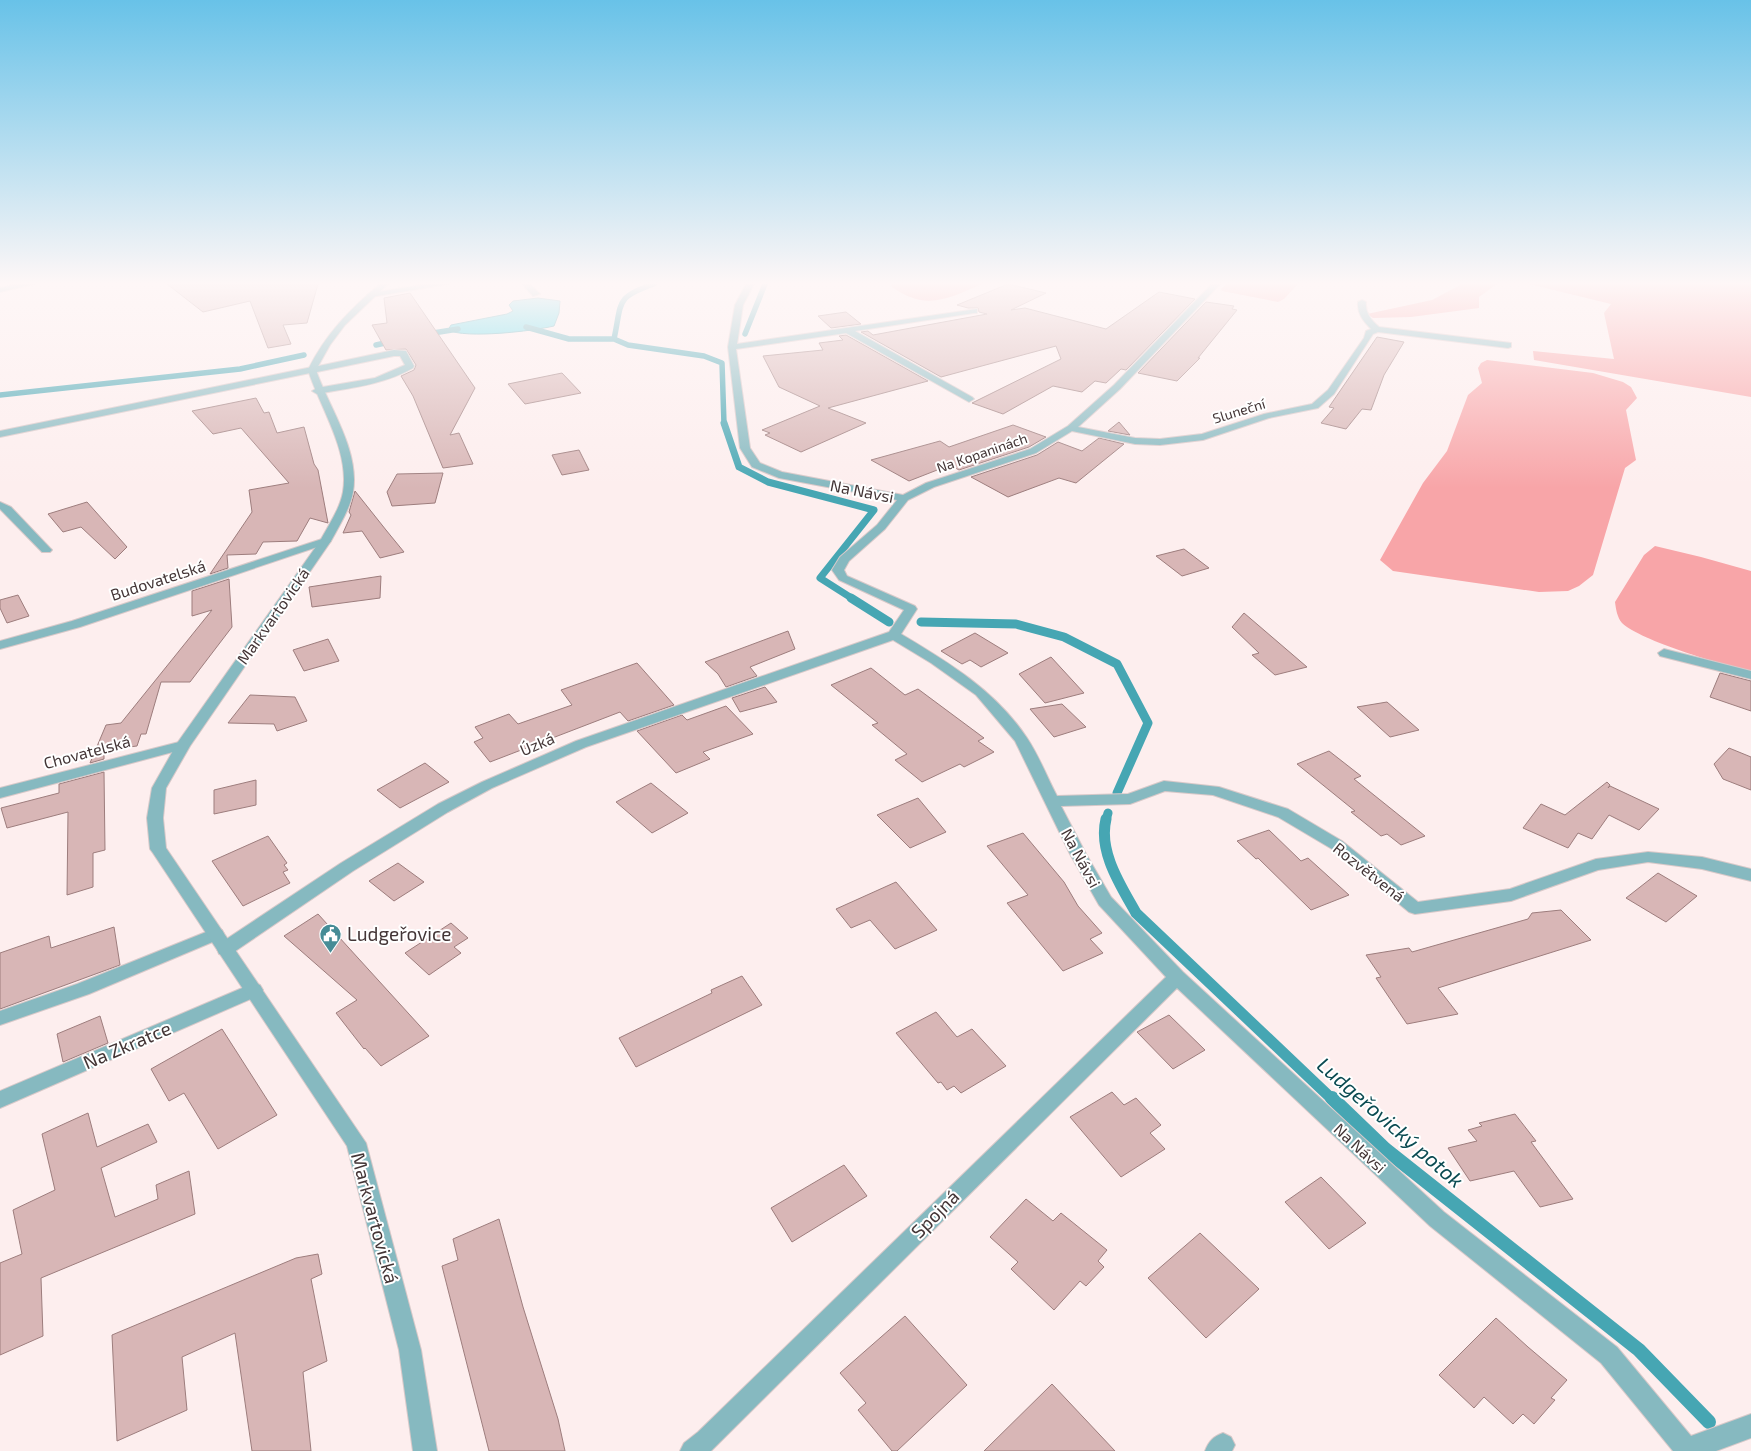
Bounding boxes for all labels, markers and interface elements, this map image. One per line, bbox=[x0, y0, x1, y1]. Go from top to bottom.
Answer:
street label: Sluneční bbox=[1210, 394, 1268, 427]
street label: Na Kopaninách bbox=[934, 429, 1029, 476]
street label: Na Návsi bbox=[829, 475, 895, 506]
street label: Budovatelská bbox=[108, 555, 208, 604]
street label: Markvartovická bbox=[232, 564, 313, 668]
street label: Úzká bbox=[517, 728, 557, 759]
street label: Chovatelská bbox=[41, 731, 132, 772]
street label: Na Návsi bbox=[1058, 825, 1105, 891]
street label: Rozvětvená bbox=[1330, 838, 1409, 905]
public building icon: Ludgeřovice bbox=[319, 922, 343, 953]
place label: Ludgeřovice bbox=[347, 922, 451, 945]
street label: Na Zkratce bbox=[79, 1016, 174, 1073]
water label: Ludgeřovický potok bbox=[1312, 1052, 1469, 1193]
street label: Na Návsi bbox=[1330, 1119, 1390, 1177]
street label: Markvartovická bbox=[347, 1150, 404, 1286]
street label: Spojná bbox=[906, 1185, 964, 1243]

